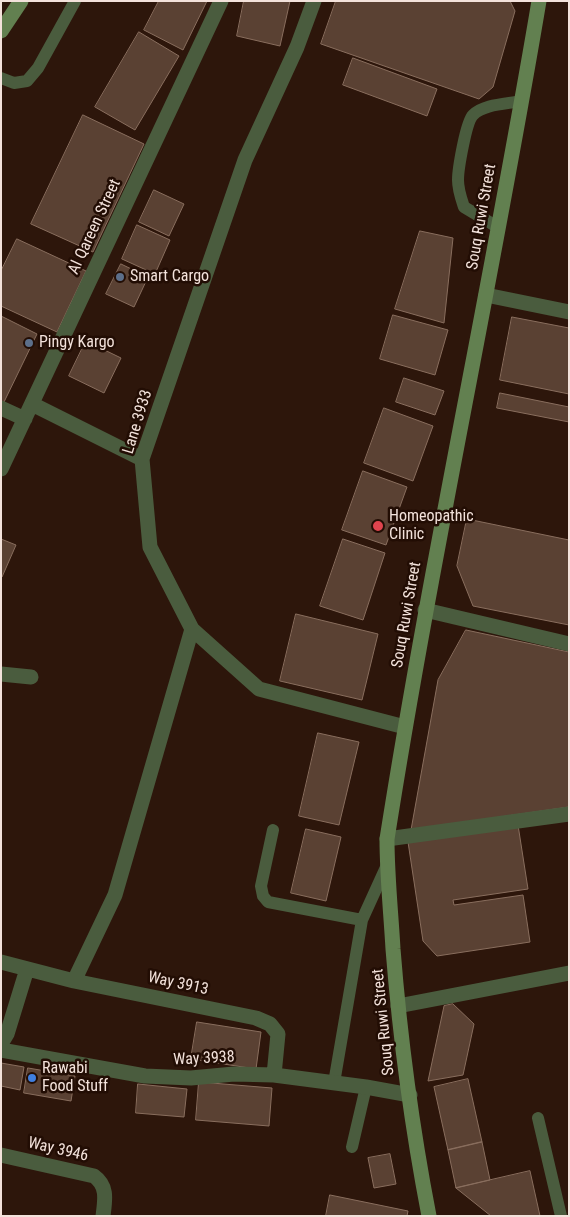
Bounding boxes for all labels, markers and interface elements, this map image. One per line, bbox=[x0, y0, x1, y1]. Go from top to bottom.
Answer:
street label: Souq Ruwi Street bbox=[463, 163, 501, 271]
street label: Al Qareen Street bbox=[65, 176, 125, 278]
place label: Smart Cargo bbox=[130, 267, 209, 287]
marker: Smart Cargo bbox=[114, 271, 126, 283]
place label: Pingy Kargo bbox=[39, 333, 115, 353]
marker: Pingy Kargo bbox=[23, 337, 35, 349]
street label: Lane 3933 bbox=[119, 388, 157, 456]
place label: Homeopathic Clinic bbox=[389, 507, 474, 545]
marker: Homeopathic Clinic bbox=[371, 519, 385, 533]
street label: Souq Ruwi Street bbox=[388, 561, 426, 669]
street label: Way 3913 bbox=[146, 968, 210, 1000]
street label: Souq Ruwi Street bbox=[369, 968, 399, 1076]
street label: Way 3938 bbox=[173, 1048, 235, 1070]
place label: Rawabi Food Stuff bbox=[42, 1059, 108, 1097]
marker: Rawabi Food Stuff bbox=[26, 1072, 38, 1084]
street label: Way 3946 bbox=[26, 1134, 90, 1166]

